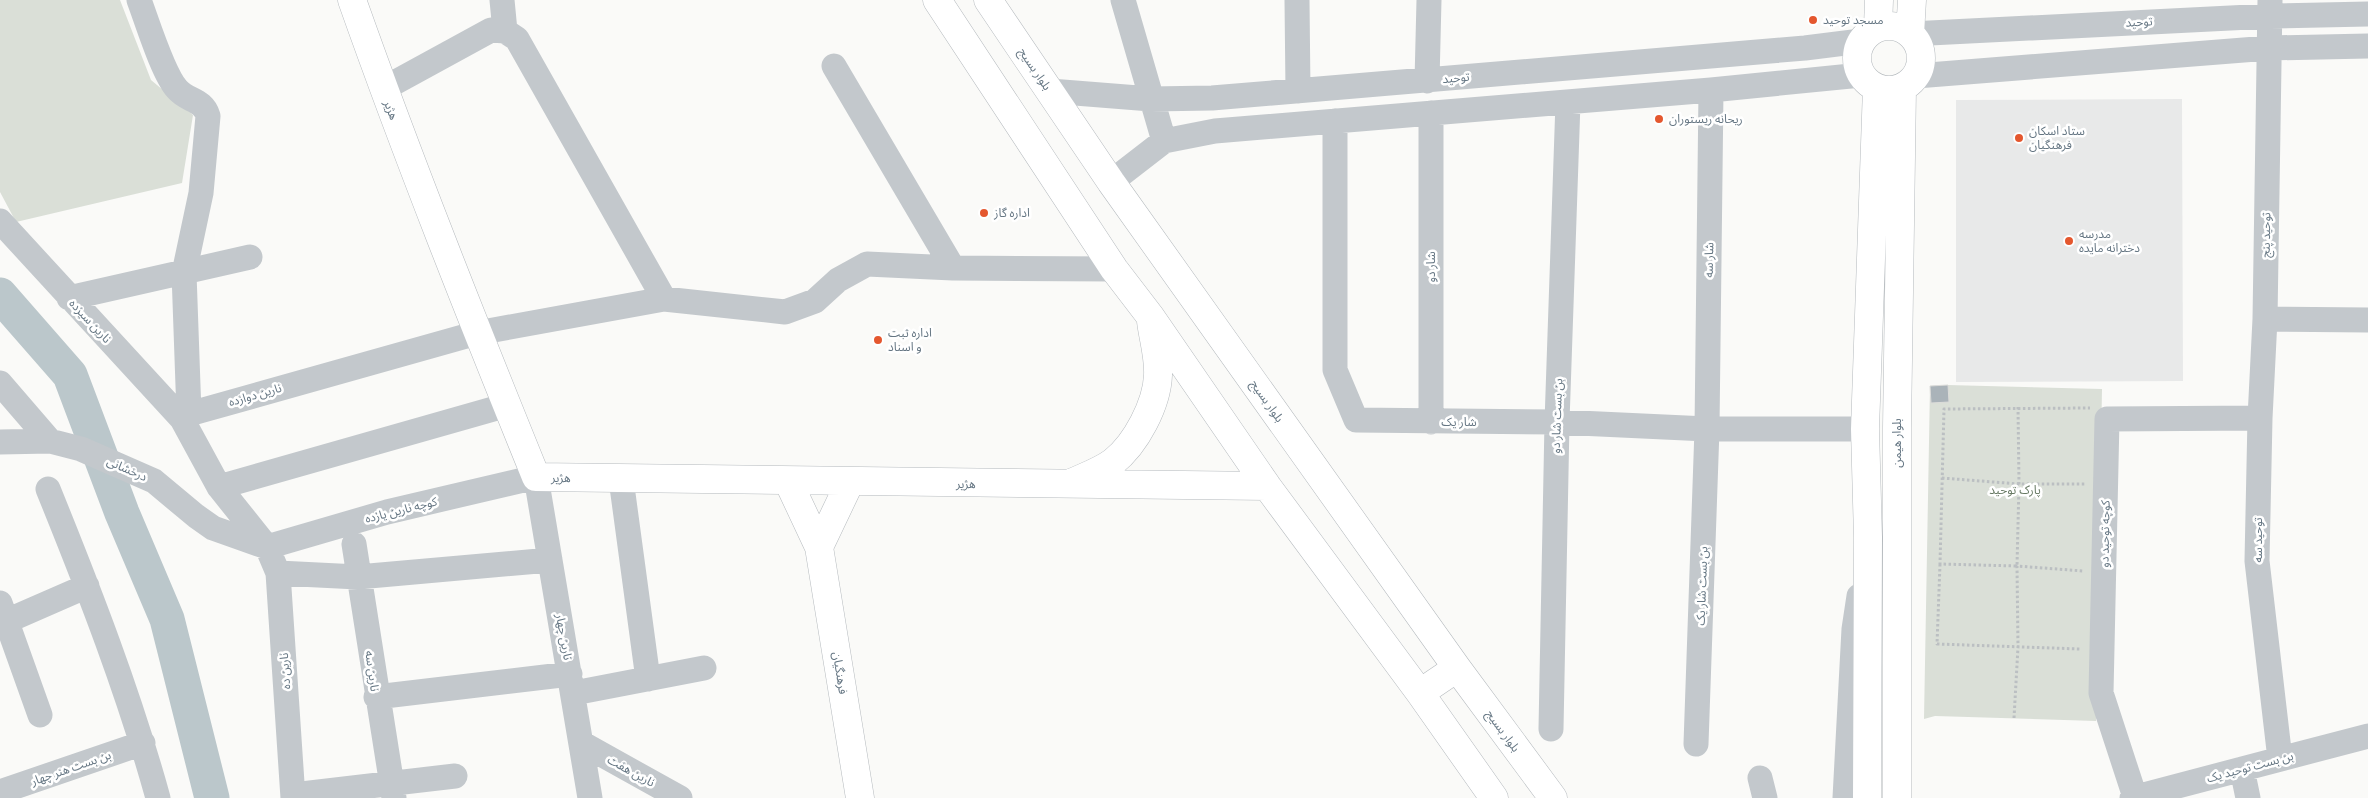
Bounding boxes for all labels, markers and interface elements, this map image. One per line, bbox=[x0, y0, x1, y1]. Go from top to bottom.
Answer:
place label: مسجد توحید bbox=[1823, 13, 1883, 27]
marker: مسجد توحید bbox=[1807, 14, 1819, 26]
street label: توحید bbox=[2125, 14, 2153, 30]
street label: بلوار بسیج bbox=[1014, 45, 1054, 94]
street label: توحید bbox=[1442, 70, 1471, 86]
street label: هژیر bbox=[381, 97, 401, 122]
place label: ریحانە ریستوران bbox=[1669, 112, 1743, 126]
marker: ریحانە ریستوران bbox=[1653, 113, 1665, 125]
place label: ستاد اسکان فرهنگیان bbox=[2029, 124, 2085, 152]
marker: ستاد اسکان فرهنگیان bbox=[2013, 132, 2025, 144]
place label: اداره گاز bbox=[993, 206, 1030, 220]
marker: اداره گاز bbox=[978, 207, 990, 219]
street label: توحید پنج bbox=[2259, 212, 2275, 258]
place label: مدرسه دخترانه مایده bbox=[2079, 227, 2140, 255]
marker: مدرسه دخترانه مایده bbox=[2063, 235, 2075, 247]
street label: شار سه bbox=[1702, 242, 1716, 278]
street label: شار دو bbox=[1424, 251, 1438, 283]
street label: نارین سیزده bbox=[66, 296, 114, 346]
place label: اداره ثبت و اسناد bbox=[888, 326, 932, 354]
marker: اداره ثبت و اسناد bbox=[872, 334, 884, 346]
street label: بلوار بسیج bbox=[1246, 377, 1287, 426]
street label: بن بست شار دو bbox=[1549, 378, 1565, 454]
street label: نارین دوازده bbox=[227, 381, 283, 409]
street label: شار یک bbox=[1441, 415, 1477, 429]
street label: بلوار هیمن bbox=[1890, 418, 1904, 468]
street label: درخشانی bbox=[105, 454, 149, 484]
street label: هژیر bbox=[550, 471, 571, 485]
street label: هژیر bbox=[955, 477, 976, 491]
park label: پارک توحید bbox=[1989, 483, 2041, 498]
street label: کوچه نارین یازده bbox=[363, 494, 440, 527]
street label: کوچه توحید دو bbox=[2097, 499, 2114, 568]
street label: توحید سه bbox=[2251, 517, 2265, 563]
street label: بن بست شار یک bbox=[1694, 546, 1710, 626]
street label: نارین چهار bbox=[552, 612, 575, 661]
street label: نارین سه bbox=[362, 650, 382, 692]
street label: فرهنگیان bbox=[830, 651, 850, 695]
street label: نارین ده bbox=[277, 652, 293, 690]
street label: بلوار بسیج bbox=[1482, 707, 1523, 756]
street label: بن بست هنر چهار bbox=[28, 748, 113, 790]
street label: بن بست توحید یک bbox=[2205, 749, 2295, 785]
street label: نارین هفت bbox=[605, 752, 657, 790]

